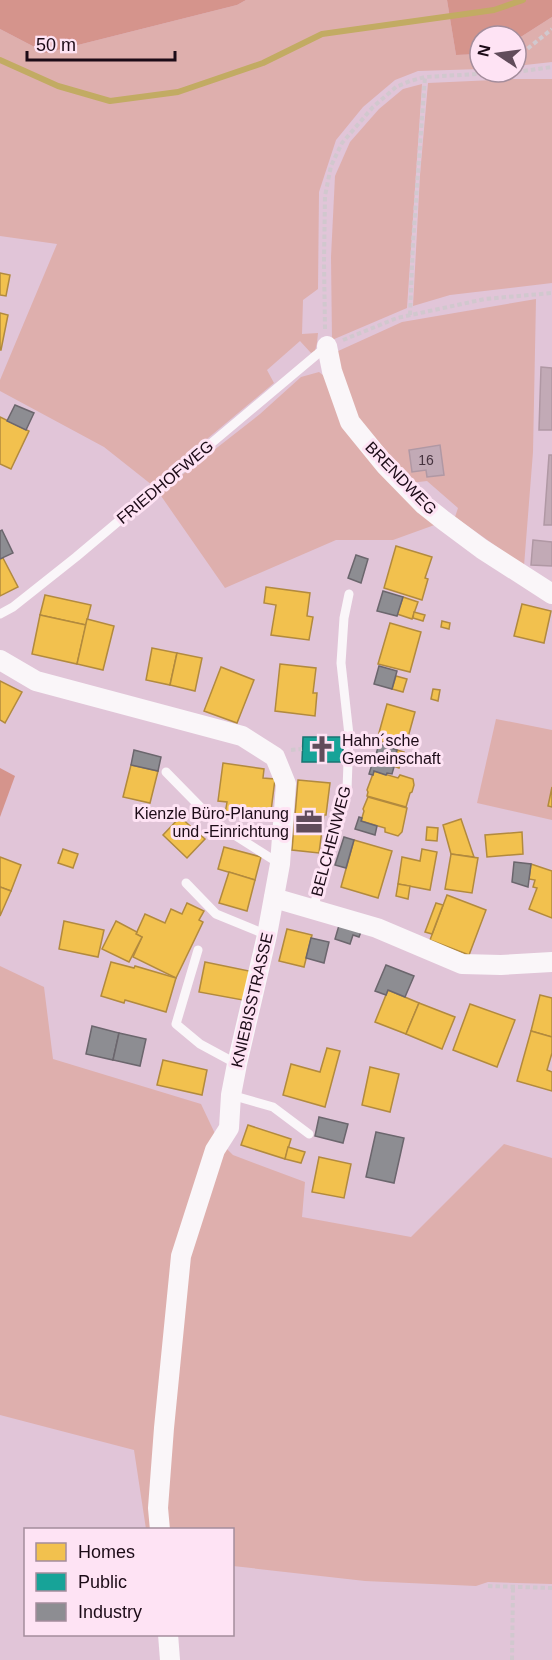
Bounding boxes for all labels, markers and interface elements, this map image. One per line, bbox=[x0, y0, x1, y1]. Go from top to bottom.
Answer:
scale bar bbox=[27, 24, 176, 62]
north arrow bbox=[468, 24, 528, 84]
text: 50 m bbox=[36, 35, 76, 55]
text: N bbox=[474, 43, 493, 58]
street label: FRIEDHOFWEG bbox=[114, 437, 216, 527]
street label: BRENDWEG bbox=[362, 438, 440, 518]
house number: 16 bbox=[418, 452, 434, 468]
place label: Hahn´sche Gemeinschaft bbox=[342, 732, 441, 767]
church icon: Hahn´sche Gemeinschaft bbox=[307, 734, 337, 764]
street label: BELCHENWEG bbox=[308, 784, 354, 898]
place label: Kienzle Büro-Planung und -Einrichtung bbox=[134, 805, 289, 840]
office icon: Kienzle Büro-Planung und -Einrichtung bbox=[294, 807, 324, 837]
street label: KNIEBISSTRASSE bbox=[228, 931, 276, 1069]
legend bbox=[24, 1528, 234, 1636]
text: Homes bbox=[78, 1542, 135, 1562]
text: Public bbox=[78, 1572, 127, 1592]
text: Industry bbox=[78, 1602, 142, 1622]

